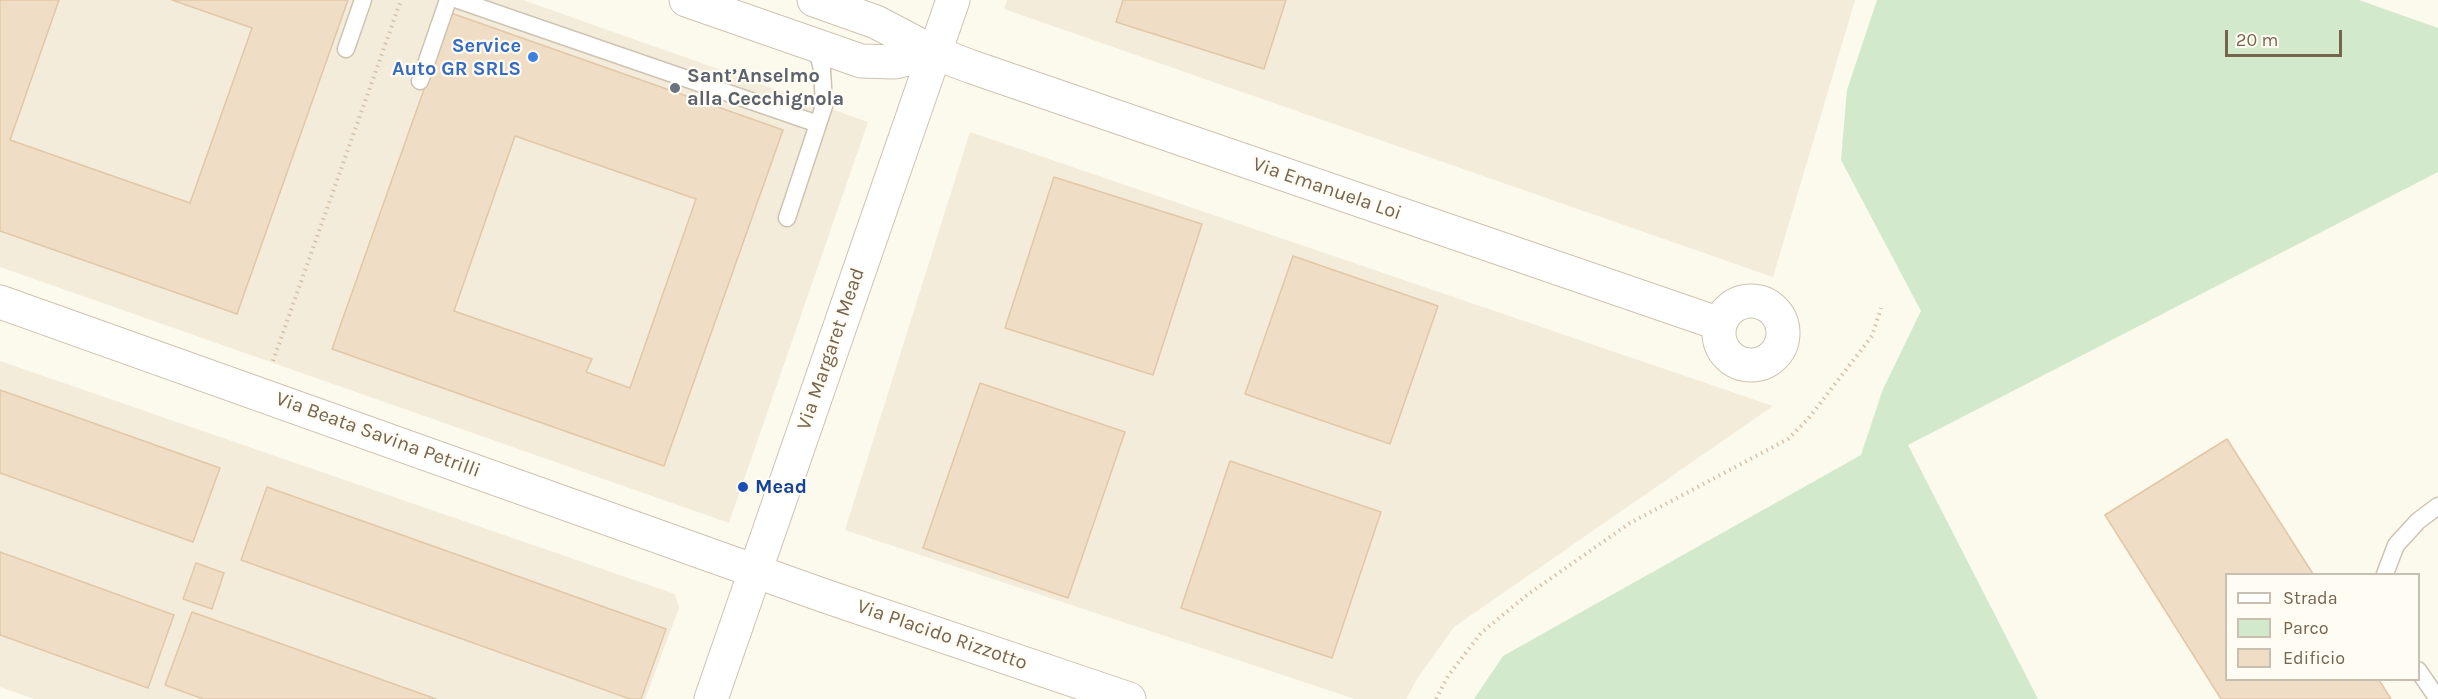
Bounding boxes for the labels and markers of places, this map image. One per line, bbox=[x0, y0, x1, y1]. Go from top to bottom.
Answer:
place label: Service Auto GR SRLS bbox=[392, 34, 521, 81]
marker: Service Auto GR SRLS bbox=[526, 50, 540, 64]
place label: Sant’Anselmo alla Cecchignola bbox=[687, 64, 844, 111]
marker: Sant’Anselmo alla Cecchignola bbox=[668, 81, 682, 95]
place label: Mead bbox=[755, 475, 807, 499]
marker: Mead bbox=[736, 480, 750, 494]

